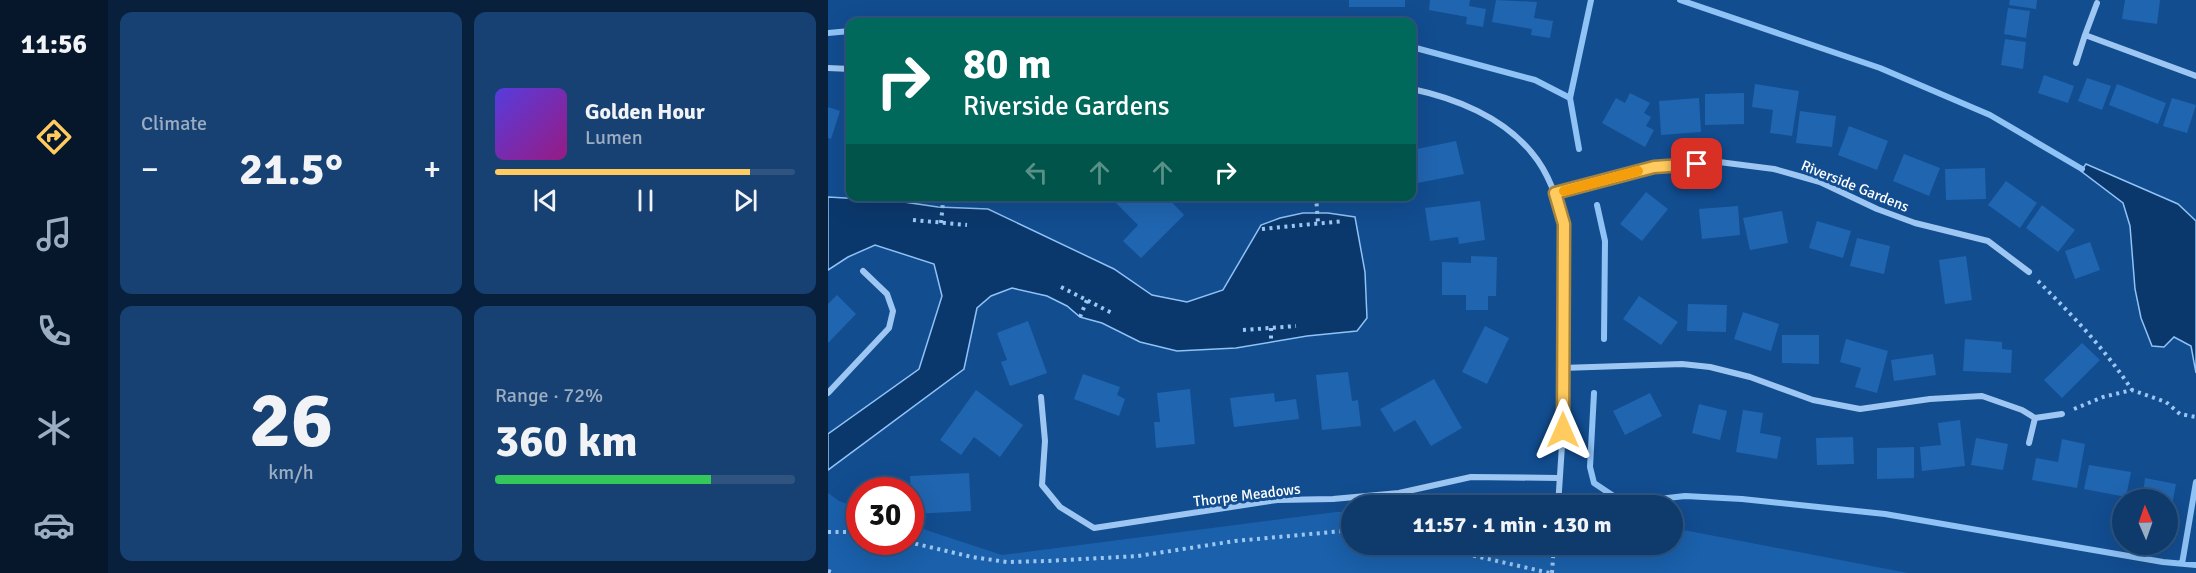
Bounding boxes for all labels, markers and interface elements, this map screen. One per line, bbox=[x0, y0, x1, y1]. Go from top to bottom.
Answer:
text: 11:56 bbox=[21, 28, 87, 61]
text: 80 m bbox=[963, 39, 1052, 90]
icon: right bbox=[864, 42, 942, 120]
text: Riverside Gardens bbox=[963, 90, 1170, 123]
text: Golden Hour bbox=[585, 98, 705, 125]
text: Climate bbox=[141, 111, 207, 136]
icon: directions bbox=[33, 116, 75, 158]
text: Lumen bbox=[585, 125, 643, 150]
pin bbox=[1671, 138, 1722, 189]
text: 21.5° bbox=[239, 142, 343, 197]
icon: arrive bbox=[1680, 147, 1713, 180]
text: − bbox=[141, 149, 159, 190]
text: + bbox=[423, 149, 441, 190]
icon: left bbox=[1020, 156, 1053, 189]
icon: ahead bbox=[1083, 156, 1116, 189]
icon: ahead bbox=[1146, 156, 1179, 189]
icon: right bbox=[1209, 156, 1242, 189]
street label: Riverside Gardens bbox=[1798, 156, 1912, 216]
icon: previous bbox=[529, 184, 562, 217]
icon: pause bbox=[629, 184, 662, 217]
icon: next bbox=[729, 184, 762, 217]
icon: music bbox=[33, 213, 75, 255]
icon: phone bbox=[33, 310, 75, 352]
text: 26 bbox=[249, 373, 333, 469]
text: Range · 72% bbox=[495, 383, 603, 408]
position arrow bbox=[1531, 398, 1595, 462]
icon: climate bbox=[33, 407, 75, 449]
text: 360 km bbox=[495, 414, 638, 469]
text: km/h bbox=[268, 460, 314, 485]
speed limit sign: 30 bbox=[846, 477, 924, 555]
street label: Thorpe Meadows bbox=[1192, 479, 1302, 511]
north arrow bbox=[2112, 489, 2178, 555]
map controls bbox=[2112, 489, 2178, 555]
icon: car bbox=[33, 504, 75, 546]
text: 11:57 · 1 min · 130 m bbox=[1412, 511, 1612, 538]

